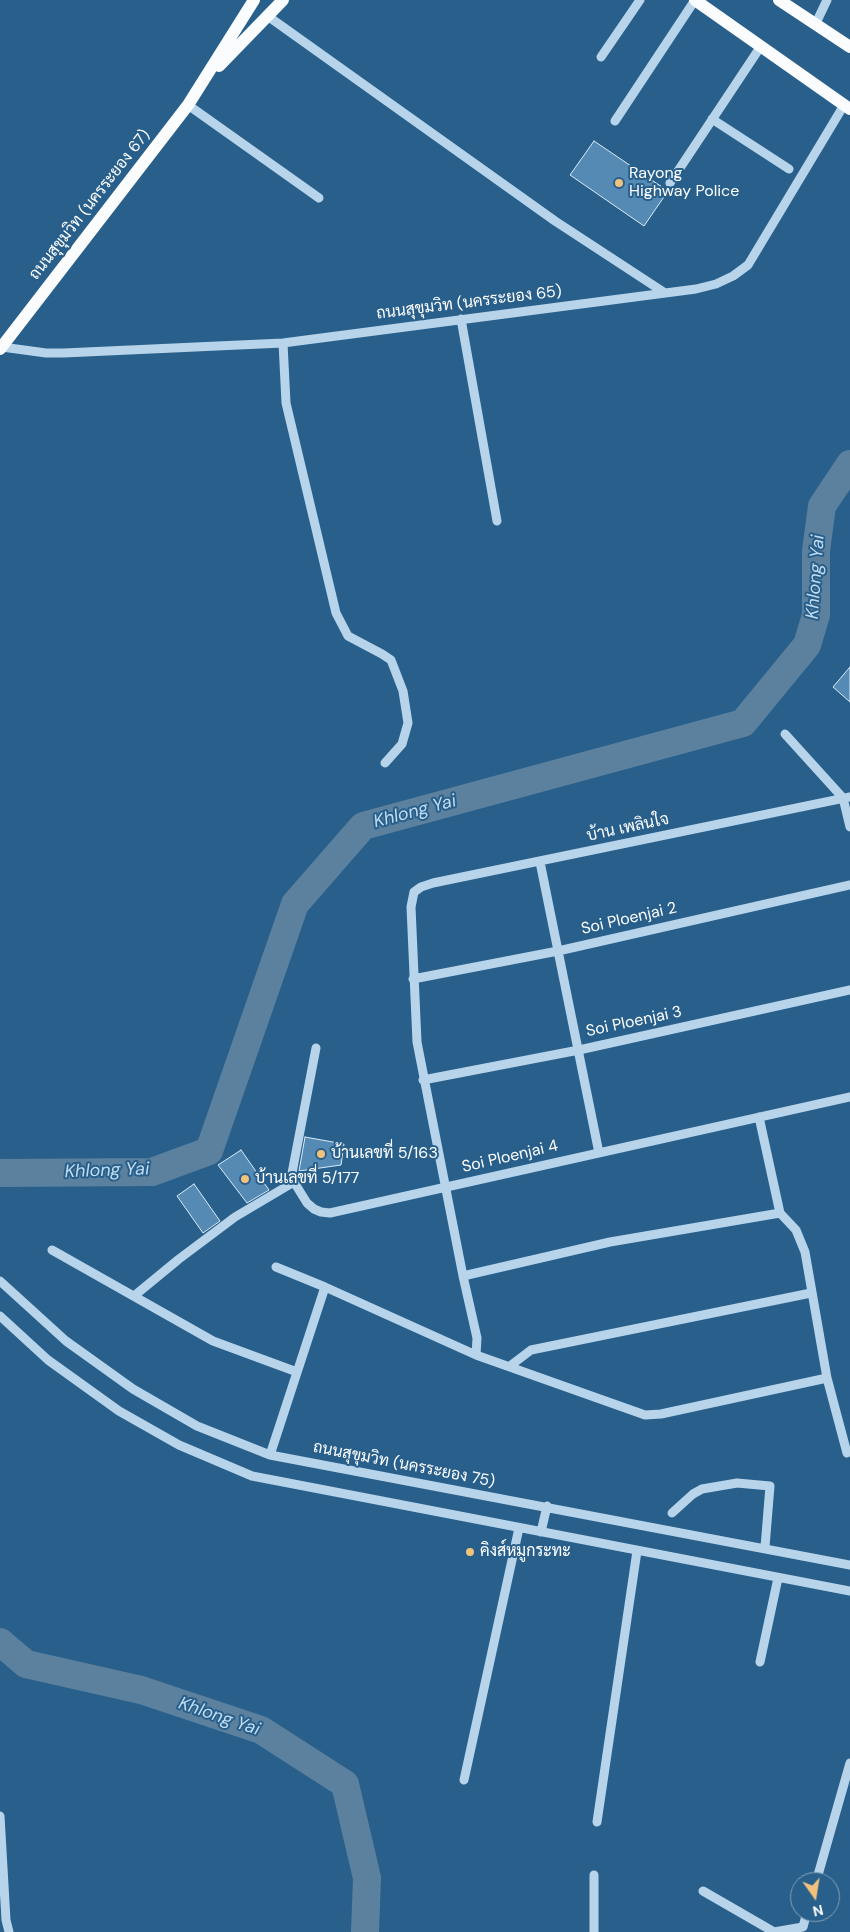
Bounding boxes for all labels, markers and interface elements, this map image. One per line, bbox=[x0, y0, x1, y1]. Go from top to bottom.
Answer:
street label: ถนนสุขุมวิท (นครระยอง 67) bbox=[25, 126, 155, 284]
place label: Rayong Highway Police bbox=[629, 164, 739, 202]
marker: Rayong Highway Police bbox=[613, 177, 625, 189]
street label: ถนนสุขุมวิท (นครระยอง 65) bbox=[375, 282, 563, 324]
water label: Khlong Yai bbox=[802, 534, 830, 620]
water label: Khlong Yai bbox=[371, 791, 459, 833]
street label: บ้าน เพลินใจ bbox=[585, 810, 671, 846]
street label: Soi Ploenjai 2 bbox=[579, 899, 679, 939]
street label: Soi Ploenjai 3 bbox=[584, 1002, 684, 1042]
street label: Soi Ploenjai 4 bbox=[460, 1137, 560, 1177]
place label: บ้านเลขที่ 5/163 bbox=[331, 1144, 438, 1164]
marker: บ้านเลขที่ 5/163 bbox=[315, 1148, 327, 1160]
water label: Khlong Yai bbox=[64, 1159, 150, 1183]
place label: บ้านเลขที่ 5/177 bbox=[255, 1169, 359, 1189]
marker: บ้านเลขที่ 5/177 bbox=[239, 1173, 251, 1185]
street label: ถนนสุขุมวิท (นครระยอง 75) bbox=[311, 1438, 497, 1492]
place label: คิงส์หมูกระทะ bbox=[480, 1542, 571, 1562]
marker: คิงส์หมูกระทะ bbox=[464, 1546, 476, 1558]
water label: Khlong Yai bbox=[175, 1693, 263, 1741]
north arrow bbox=[790, 1872, 840, 1922]
text: N bbox=[811, 1901, 825, 1921]

